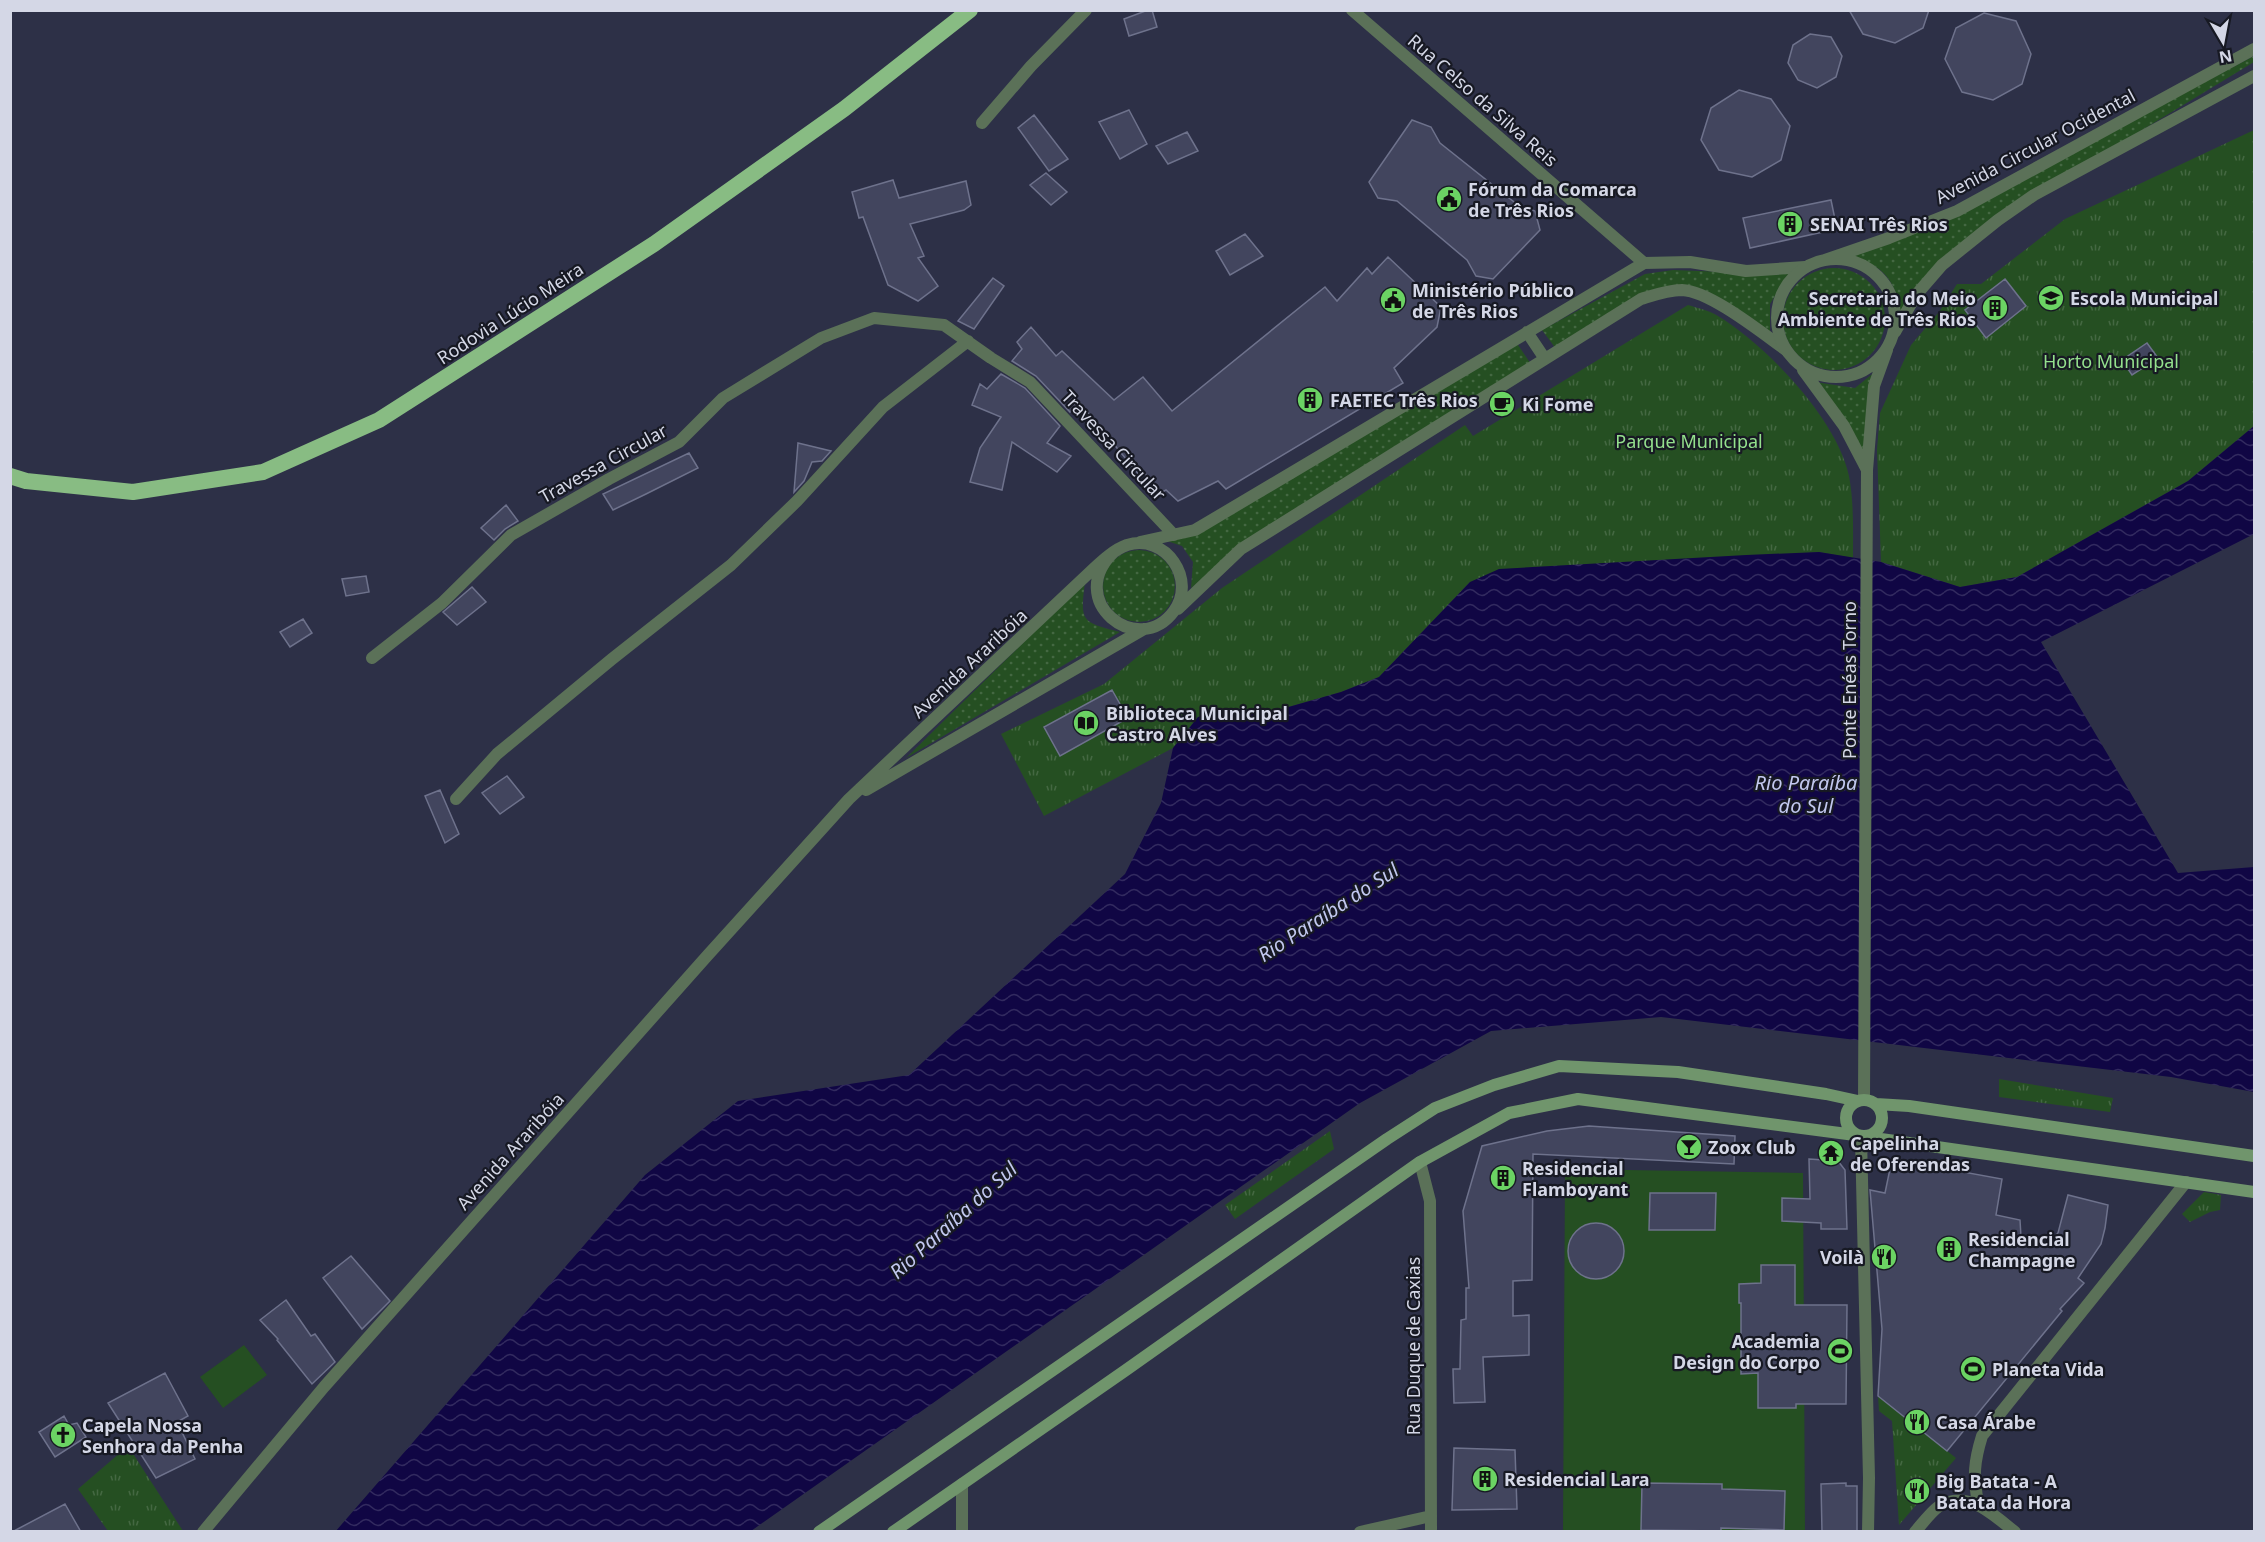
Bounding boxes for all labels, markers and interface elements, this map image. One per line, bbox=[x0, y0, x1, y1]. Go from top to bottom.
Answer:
north arrow bbox=[2193, 12, 2253, 72]
street label: Rua Celso da Silva Reis bbox=[1403, 28, 1563, 172]
text: N bbox=[2217, 45, 2234, 69]
street label: Avenida Circular Ocidental bbox=[1931, 83, 2139, 209]
place label: Fórum da Comarca de Três Rios bbox=[1468, 177, 1637, 222]
public building icon: Fórum da Comarca de Três Rios bbox=[1434, 184, 1464, 214]
building icon: SENAI Três Rios bbox=[1775, 209, 1805, 239]
place label: SENAI Três Rios bbox=[1810, 212, 1948, 236]
street label: Rodovia Lúcio Meira bbox=[432, 257, 588, 369]
place label: Ministério Público de Três Rios bbox=[1412, 278, 1574, 323]
school or university icon: Escola Municipal bbox=[2036, 283, 2066, 313]
public building icon: Ministério Público de Três Rios bbox=[1378, 285, 1408, 315]
place label: Secretaria do Meio Ambiente de Três Rios bbox=[1778, 286, 1976, 331]
place label: Escola Municipal bbox=[2070, 286, 2218, 310]
building icon: Secretaria do Meio Ambiente de Três Rios bbox=[1980, 293, 2010, 323]
park label: Horto Municipal bbox=[2043, 349, 2179, 373]
street label: Travessa Circular bbox=[1057, 385, 1172, 506]
building icon: FAETEC Três Rios bbox=[1295, 385, 1325, 415]
place label: FAETEC Três Rios bbox=[1330, 388, 1478, 412]
cafe icon: Ki Fome bbox=[1487, 389, 1517, 419]
place label: Ki Fome bbox=[1522, 392, 1593, 416]
street label: Travessa Circular bbox=[535, 418, 672, 508]
park label: Parque Municipal bbox=[1615, 429, 1763, 453]
street label: Ponte Enéas Torno bbox=[1837, 601, 1861, 759]
street label: Avenida Araribóia bbox=[906, 603, 1032, 723]
place label: Biblioteca Municipal Castro Alves bbox=[1106, 701, 1288, 746]
library icon: Biblioteca Municipal Castro Alves bbox=[1071, 708, 1101, 738]
water label: Rio Paraíba do Sul bbox=[1755, 769, 1857, 819]
water label: Rio Paraíba do Sul bbox=[1252, 856, 1404, 968]
street label: Avenida Araribóia bbox=[451, 1087, 569, 1215]
place label: Capelinha de Oferendas bbox=[1850, 1131, 1970, 1176]
bar icon: Zoox Club bbox=[1674, 1132, 1704, 1162]
place label: Zoox Club bbox=[1708, 1135, 1796, 1159]
temple icon: Capelinha de Oferendas bbox=[1816, 1138, 1846, 1168]
water label: Rio Paraíba do Sul bbox=[883, 1155, 1023, 1285]
place label: Residencial Flamboyant bbox=[1522, 1156, 1629, 1201]
building icon: Residencial Flamboyant bbox=[1488, 1163, 1518, 1193]
place label: Residencial Champagne bbox=[1968, 1227, 2076, 1272]
building icon: Residencial Champagne bbox=[1934, 1234, 1964, 1264]
restaurant icon: Voilà bbox=[1869, 1242, 1899, 1272]
place label: Voilà bbox=[1820, 1245, 1864, 1269]
street label: Rua Duque de Caxias bbox=[1401, 1257, 1425, 1435]
place label: Academia Design do Corpo bbox=[1673, 1329, 1820, 1374]
sports icon: Academia Design do Corpo bbox=[1825, 1336, 1855, 1366]
sports icon: Planeta Vida bbox=[1958, 1354, 1988, 1384]
place label: Planeta Vida bbox=[1992, 1357, 2104, 1381]
restaurant icon: Casa Árabe bbox=[1902, 1407, 1932, 1437]
place label: Casa Árabe bbox=[1936, 1410, 2036, 1434]
place label: Capela Nossa Senhora da Penha bbox=[82, 1413, 243, 1458]
church icon: Capela Nossa Senhora da Penha bbox=[48, 1420, 78, 1450]
building icon: Residencial Lara bbox=[1470, 1464, 1500, 1494]
place label: Residencial Lara bbox=[1504, 1467, 1650, 1491]
place label: Big Batata - A Batata da Hora bbox=[1936, 1469, 2071, 1514]
restaurant icon: Big Batata - A Batata da Hora bbox=[1902, 1476, 1932, 1506]

